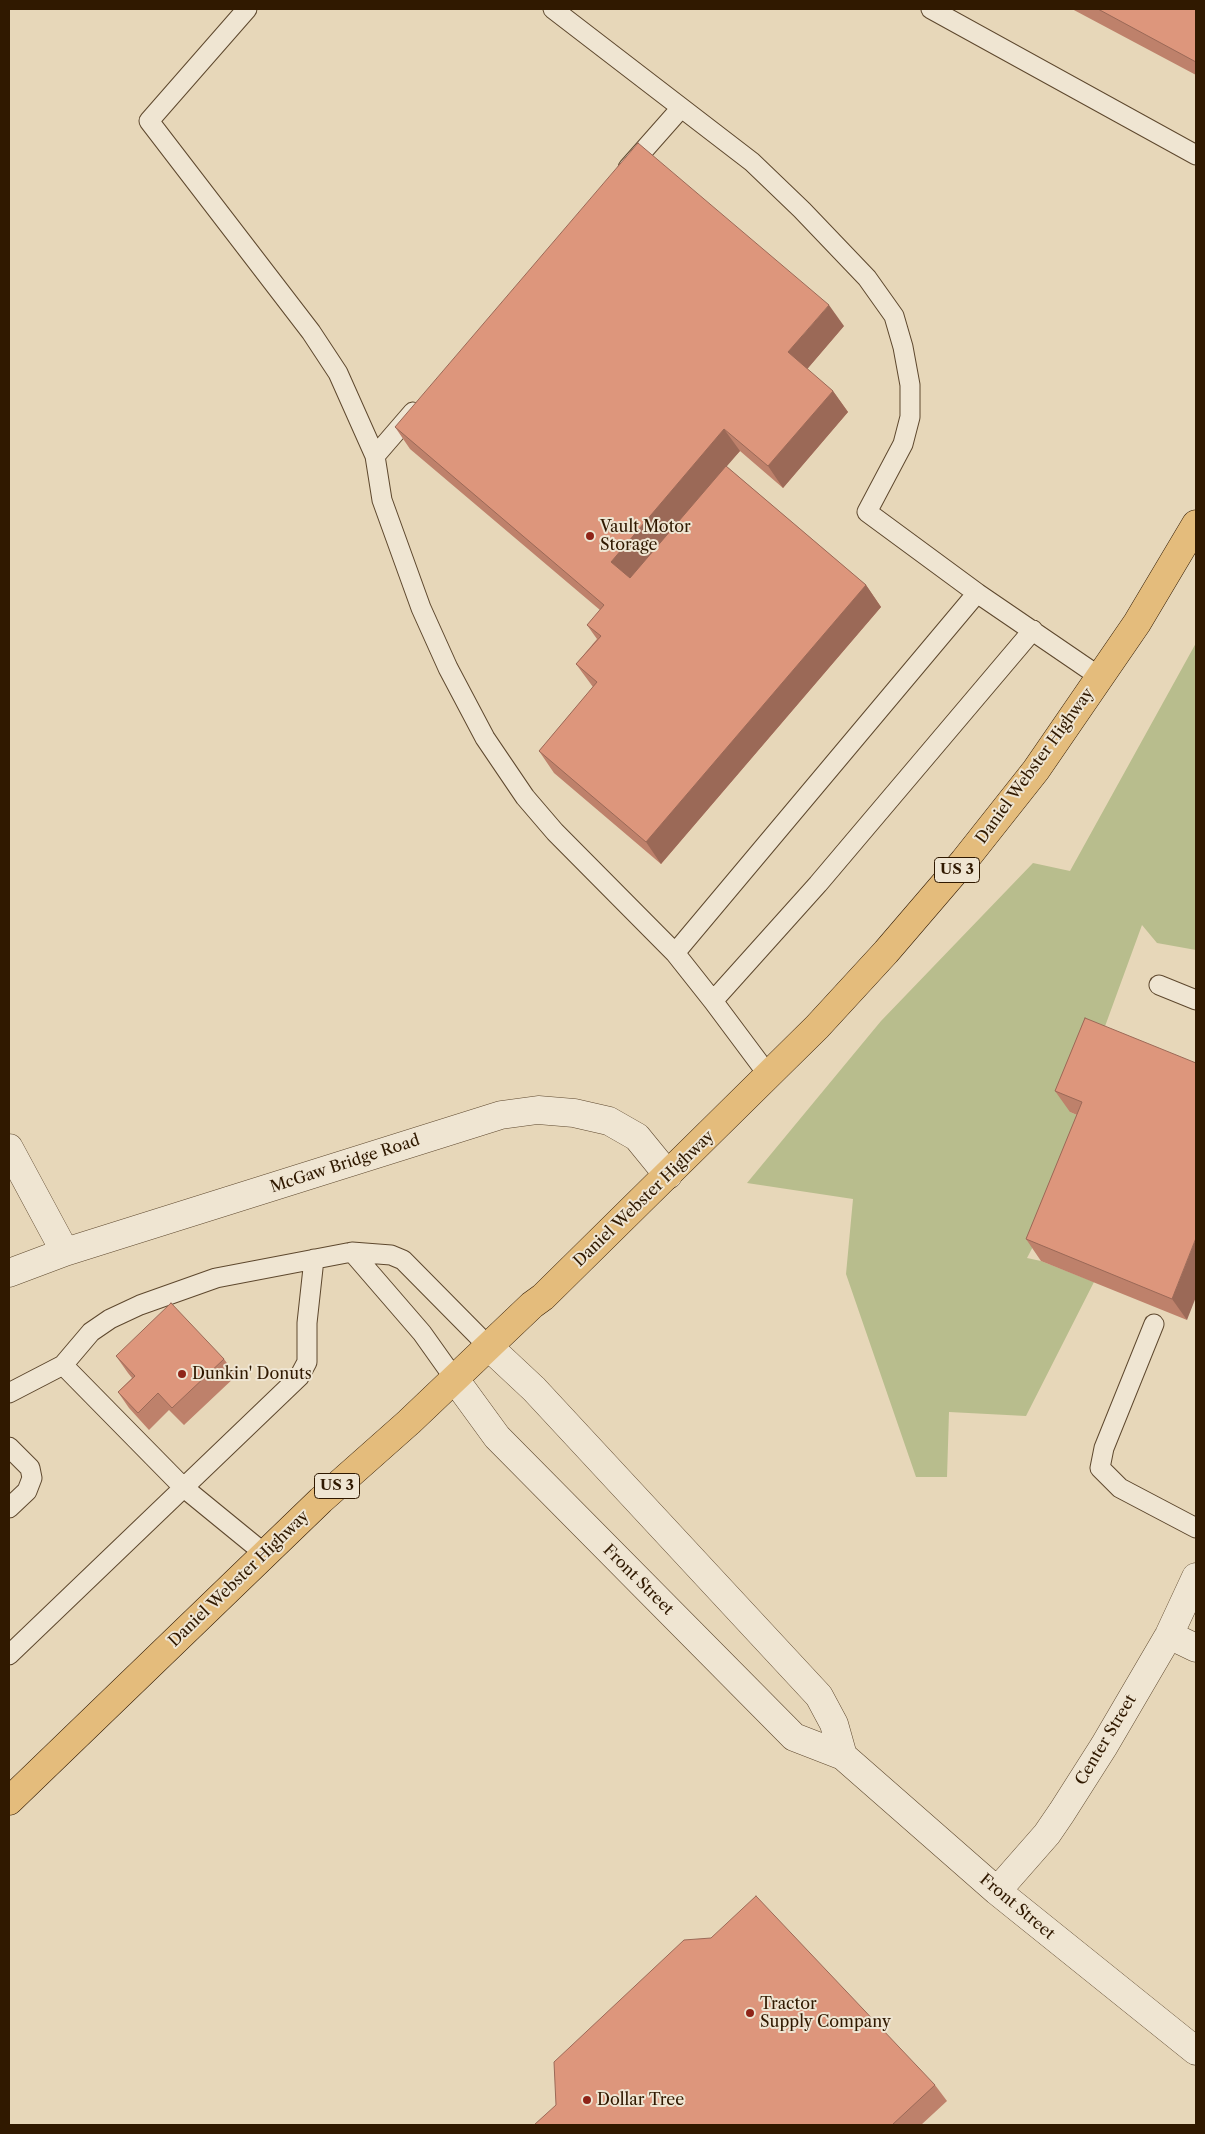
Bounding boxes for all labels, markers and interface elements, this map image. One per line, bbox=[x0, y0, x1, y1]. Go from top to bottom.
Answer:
place label: Vault Motor Storage bbox=[600, 517, 691, 555]
marker: Vault Motor Storage bbox=[584, 530, 596, 542]
street label: Daniel Webster Highway bbox=[972, 684, 1098, 848]
road number: US 3 bbox=[934, 858, 980, 882]
street label: Daniel Webster Highway bbox=[570, 1127, 718, 1271]
street label: McGaw Bridge Road bbox=[268, 1131, 422, 1197]
place label: Dunkin' Donuts bbox=[192, 1364, 312, 1384]
marker: Dunkin' Donuts bbox=[176, 1368, 188, 1380]
road number: US 3 bbox=[314, 1474, 360, 1498]
street label: Daniel Webster Highway bbox=[165, 1507, 313, 1651]
street label: Front Street bbox=[599, 1541, 677, 1619]
street label: Center Street bbox=[1071, 1691, 1141, 1789]
street label: Front Street bbox=[976, 1870, 1058, 1944]
place label: Tractor Supply Company bbox=[760, 1994, 891, 2032]
marker: Tractor Supply Company bbox=[744, 2007, 756, 2019]
place label: Dollar Tree bbox=[597, 2090, 684, 2110]
marker: Dollar Tree bbox=[581, 2094, 593, 2106]

